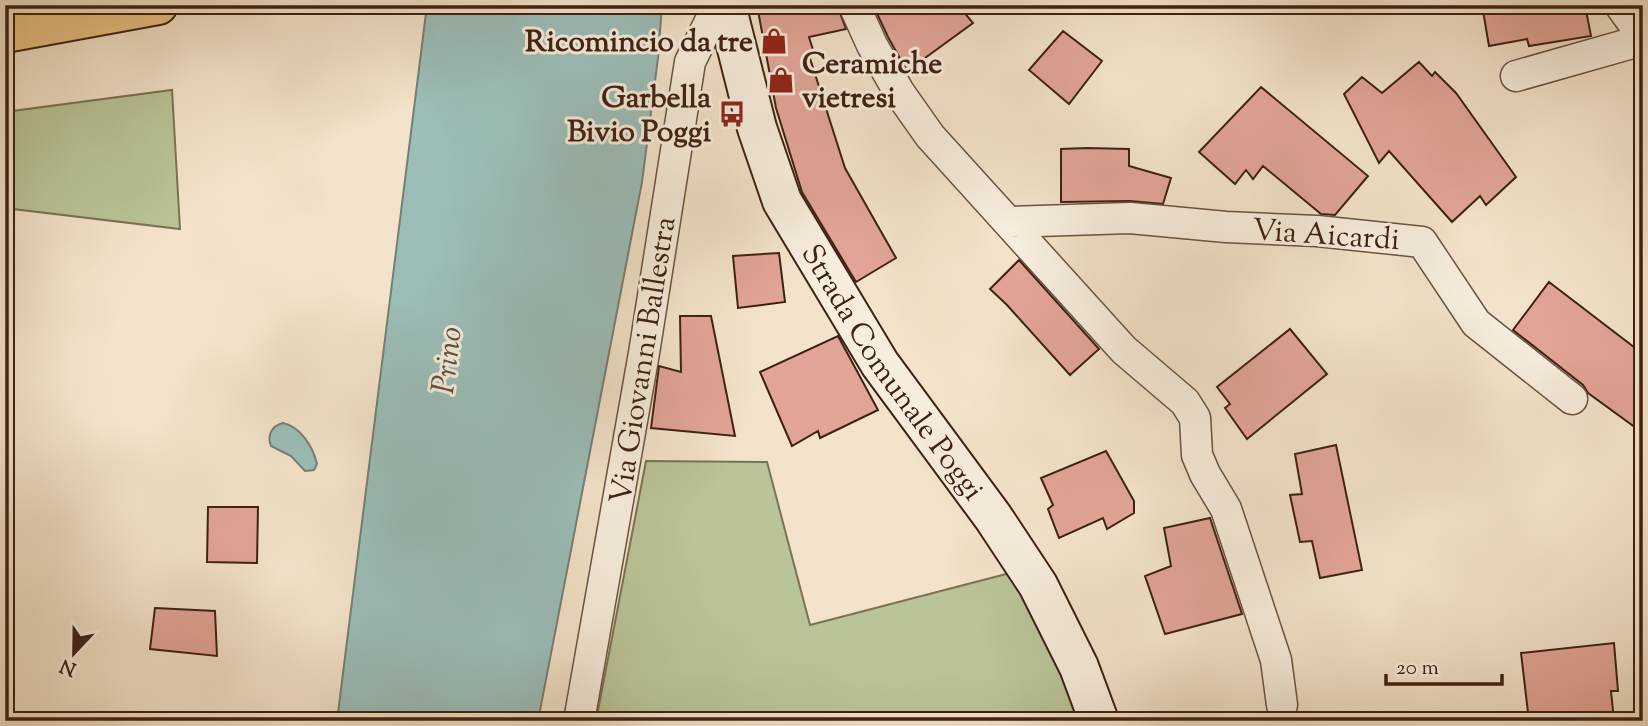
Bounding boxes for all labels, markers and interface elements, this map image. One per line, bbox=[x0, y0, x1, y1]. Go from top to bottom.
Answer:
place label: Ricomincio da tre bbox=[525, 22, 753, 65]
shop icon: Ricomincio da tre bbox=[759, 26, 789, 56]
place label: Ceramiche vietresi bbox=[802, 44, 942, 121]
shop icon: Ceramiche vietresi bbox=[766, 65, 796, 95]
place label: Garbella Bivio Poggi bbox=[567, 78, 711, 155]
bus stop icon: Garbella Bivio Poggi bbox=[717, 99, 747, 129]
street label: Via Aicardi bbox=[1251, 210, 1401, 263]
street label: Via Giovanni Ballestra bbox=[601, 214, 688, 507]
street label: Strada Comunale Poggi bbox=[789, 237, 993, 511]
water label: Prino bbox=[422, 324, 476, 397]
north arrow bbox=[38, 618, 108, 688]
scale bar bbox=[1386, 642, 1501, 686]
text: N bbox=[56, 651, 81, 682]
text: 20 m bbox=[1396, 654, 1439, 684]

